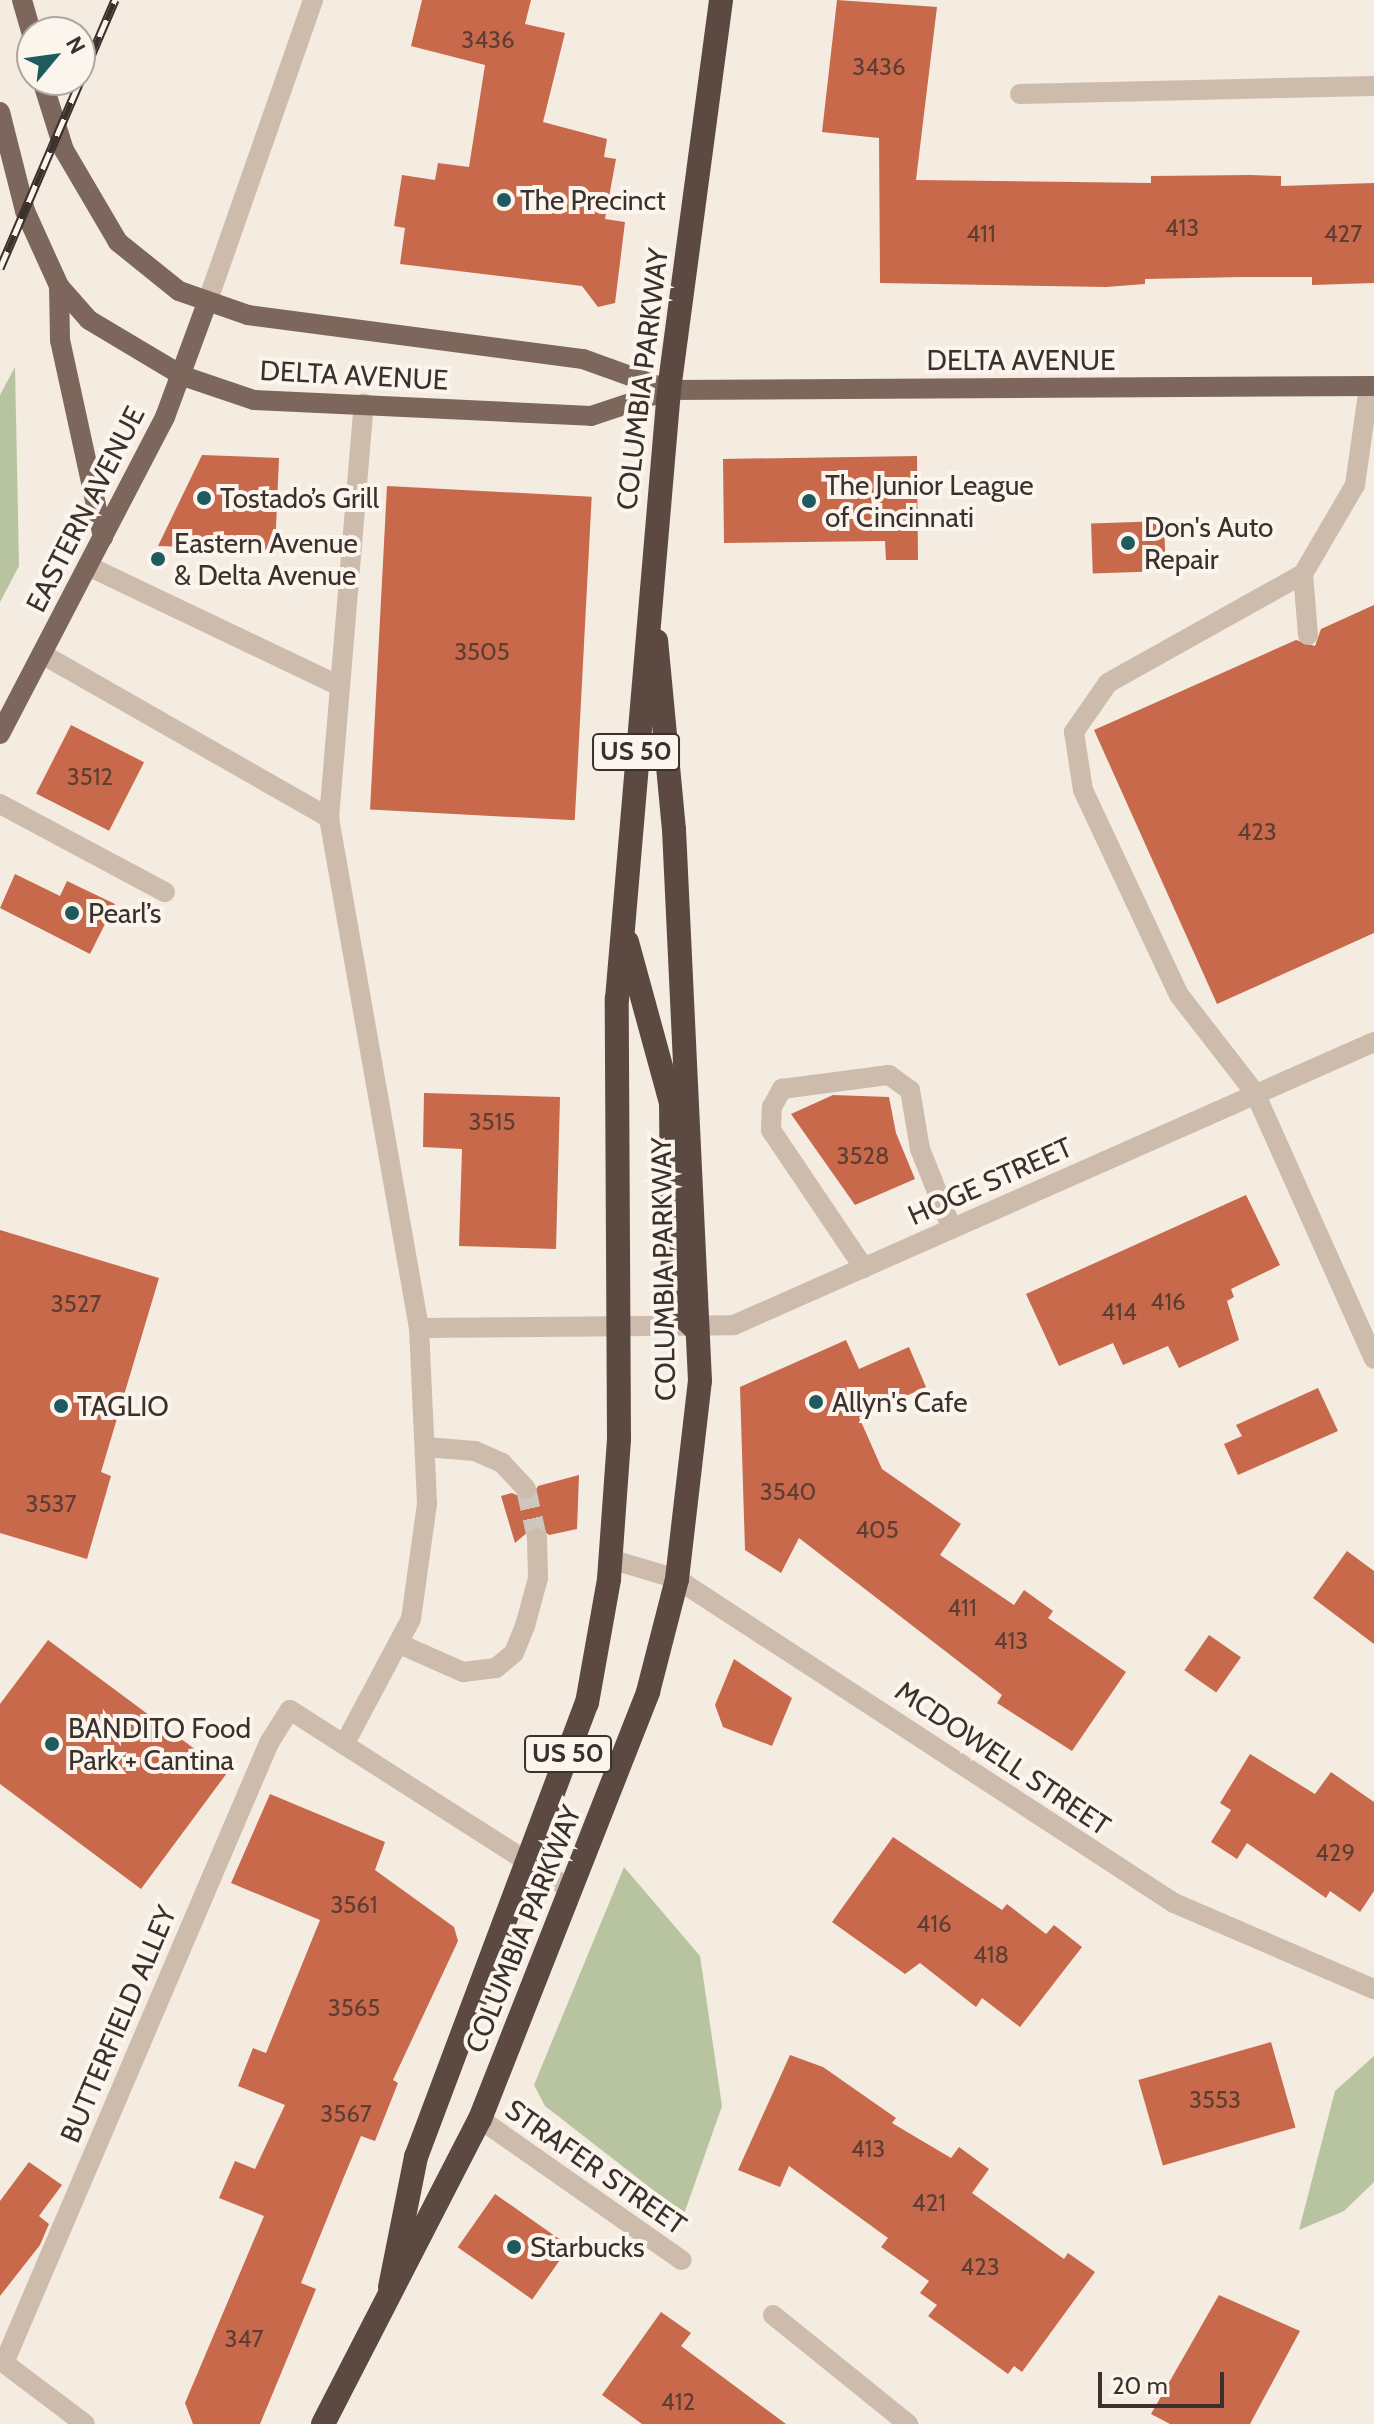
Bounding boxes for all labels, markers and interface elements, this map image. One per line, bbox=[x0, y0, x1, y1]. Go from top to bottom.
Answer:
north arrow bbox=[16, 16, 96, 96]
house number: 3436 bbox=[461, 26, 515, 54]
text: N bbox=[60, 32, 91, 58]
house number: 3436 bbox=[852, 53, 906, 81]
place label: The Precinct bbox=[520, 183, 666, 217]
marker: The Precinct bbox=[495, 191, 513, 209]
house number: 413 bbox=[1165, 214, 1199, 242]
house number: 411 bbox=[966, 220, 996, 248]
house number: 427 bbox=[1324, 220, 1362, 248]
street label: COLUMBIA PARKWAY bbox=[609, 246, 675, 512]
street label: DELTA AVENUE bbox=[927, 343, 1115, 377]
street label: DELTA AVENUE bbox=[259, 353, 449, 397]
street label: EASTERN AVENUE bbox=[19, 401, 151, 617]
place label: The Junior League of Cincinnati bbox=[825, 468, 1034, 534]
place label: Tostado’s Grill bbox=[220, 481, 379, 515]
marker: Tostado’s Grill bbox=[195, 489, 213, 507]
marker: The Junior League of Cincinnati bbox=[800, 492, 818, 510]
place label: Don's Auto Repair bbox=[1144, 510, 1273, 576]
place label: Eastern Avenue & Delta Avenue bbox=[174, 526, 358, 592]
marker: Don's Auto Repair bbox=[1119, 534, 1137, 552]
marker: Eastern Avenue & Delta Avenue bbox=[149, 550, 167, 568]
house number: 3505 bbox=[454, 638, 510, 666]
road number: US 50 bbox=[592, 730, 680, 774]
house number: 3512 bbox=[67, 763, 113, 791]
house number: 423 bbox=[1237, 818, 1277, 846]
place label: Pearl’s bbox=[88, 896, 161, 930]
marker: Pearl’s bbox=[63, 904, 81, 922]
house number: 3515 bbox=[469, 1108, 515, 1136]
street label: HOGE STREET bbox=[903, 1130, 1077, 1232]
street label: COLUMBIA PARKWAY bbox=[644, 1137, 682, 1401]
house number: 3528 bbox=[836, 1142, 890, 1170]
house number: 416 bbox=[1150, 1288, 1186, 1316]
house number: 3527 bbox=[51, 1290, 101, 1318]
house number: 414 bbox=[1101, 1298, 1137, 1326]
place label: Allyn's Cafe bbox=[832, 1385, 968, 1419]
place label: TAGLIO bbox=[77, 1389, 169, 1423]
marker: Allyn's Cafe bbox=[807, 1393, 825, 1411]
marker: TAGLIO bbox=[52, 1397, 70, 1415]
house number: 3540 bbox=[760, 1478, 816, 1506]
house number: 3537 bbox=[25, 1490, 77, 1518]
house number: 405 bbox=[855, 1516, 899, 1544]
house number: 411 bbox=[947, 1594, 977, 1622]
house number: 413 bbox=[994, 1627, 1028, 1655]
street label: MCDOWELL STREET bbox=[889, 1674, 1117, 1842]
place label: BANDITO Food Park + Cantina bbox=[68, 1711, 251, 1777]
road number: US 50 bbox=[524, 1732, 612, 1776]
marker: BANDITO Food Park + Cantina bbox=[43, 1735, 61, 1753]
street label: COLUMBIA PARKWAY bbox=[458, 1800, 588, 2058]
house number: 429 bbox=[1315, 1839, 1355, 1867]
house number: 3561 bbox=[330, 1891, 378, 1919]
street label: BUTTERFIELD ALLEY bbox=[53, 1901, 183, 2147]
house number: 416 bbox=[916, 1910, 952, 1938]
house number: 418 bbox=[973, 1941, 1009, 1969]
house number: 3565 bbox=[328, 1994, 380, 2022]
house number: 3553 bbox=[1189, 2086, 1241, 2114]
street label: STRAFER STREET bbox=[499, 2092, 693, 2242]
house number: 3567 bbox=[320, 2100, 372, 2128]
house number: 413 bbox=[851, 2135, 885, 2163]
house number: 421 bbox=[912, 2189, 946, 2217]
place label: Starbucks bbox=[530, 2230, 645, 2264]
marker: Starbucks bbox=[505, 2238, 523, 2256]
house number: 423 bbox=[960, 2253, 1000, 2281]
house number: 347 bbox=[225, 2325, 263, 2353]
scale bar bbox=[1102, 2356, 1228, 2406]
text: 20 m bbox=[1112, 2371, 1168, 2400]
house number: 412 bbox=[661, 2388, 695, 2416]

